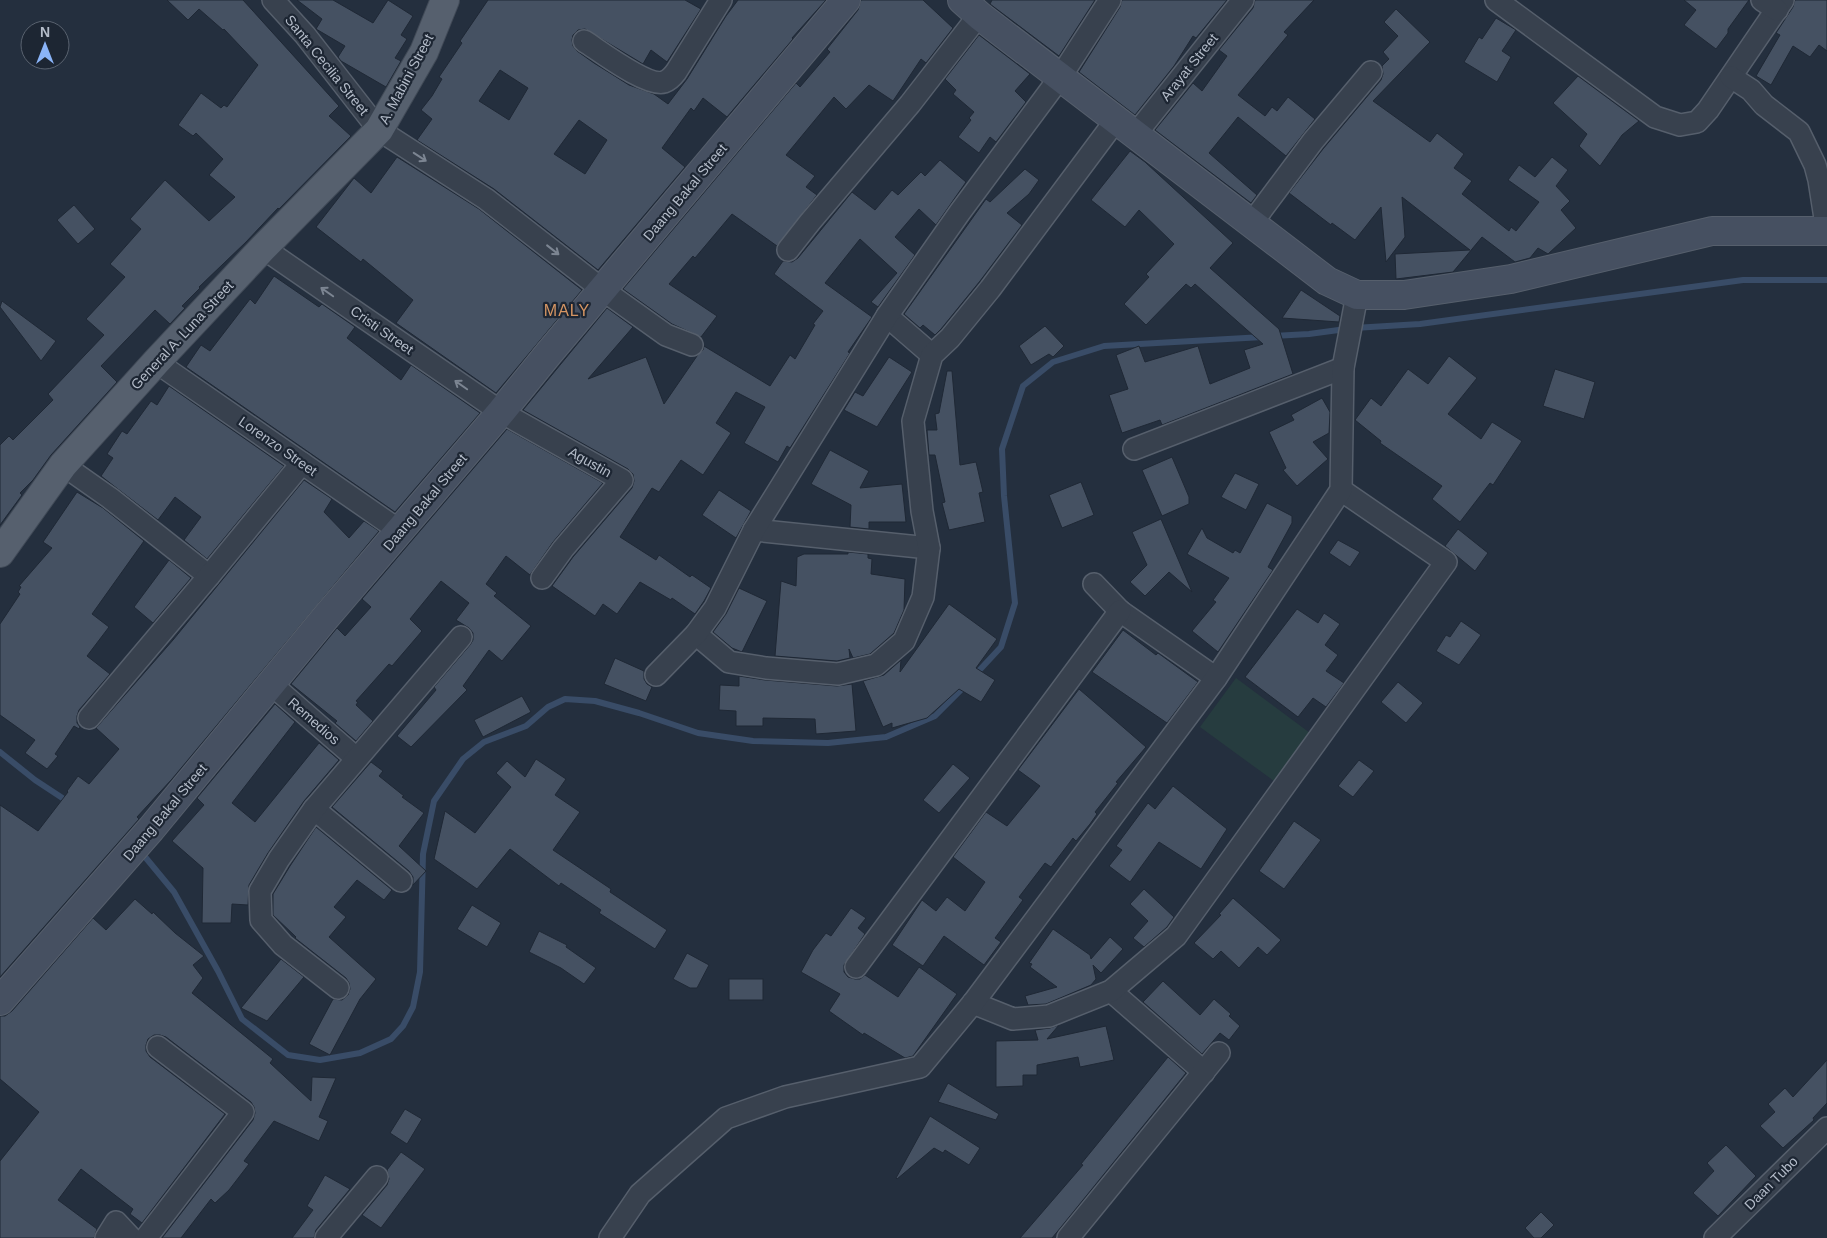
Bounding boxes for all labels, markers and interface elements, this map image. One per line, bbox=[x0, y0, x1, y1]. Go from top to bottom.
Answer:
street label: Santa Cecilia Street bbox=[282, 12, 372, 118]
north arrow bbox=[20, 20, 70, 70]
text: N bbox=[40, 24, 50, 40]
street label: Arayat Street bbox=[1157, 30, 1221, 104]
street label: A. Mabini Street bbox=[376, 31, 436, 127]
street label: Daang Bakal Street bbox=[640, 140, 730, 244]
one-way arrow bbox=[413, 151, 427, 162]
one-way arrow bbox=[546, 245, 559, 256]
street label: General A. Luna Street bbox=[128, 277, 236, 393]
one-way arrow bbox=[320, 287, 334, 297]
street label: Cristi Street bbox=[347, 302, 417, 358]
district label: MALY bbox=[544, 302, 590, 319]
one-way arrow bbox=[454, 379, 468, 390]
street label: Lorenzo Street bbox=[236, 413, 320, 479]
street label: Agustin bbox=[566, 444, 614, 480]
street label: Daang Bakal Street bbox=[380, 450, 470, 554]
street label: Remedios bbox=[285, 694, 343, 748]
street label: Daang Bakal Street bbox=[120, 760, 210, 864]
street label: Daan Tubo bbox=[1741, 1153, 1801, 1213]

